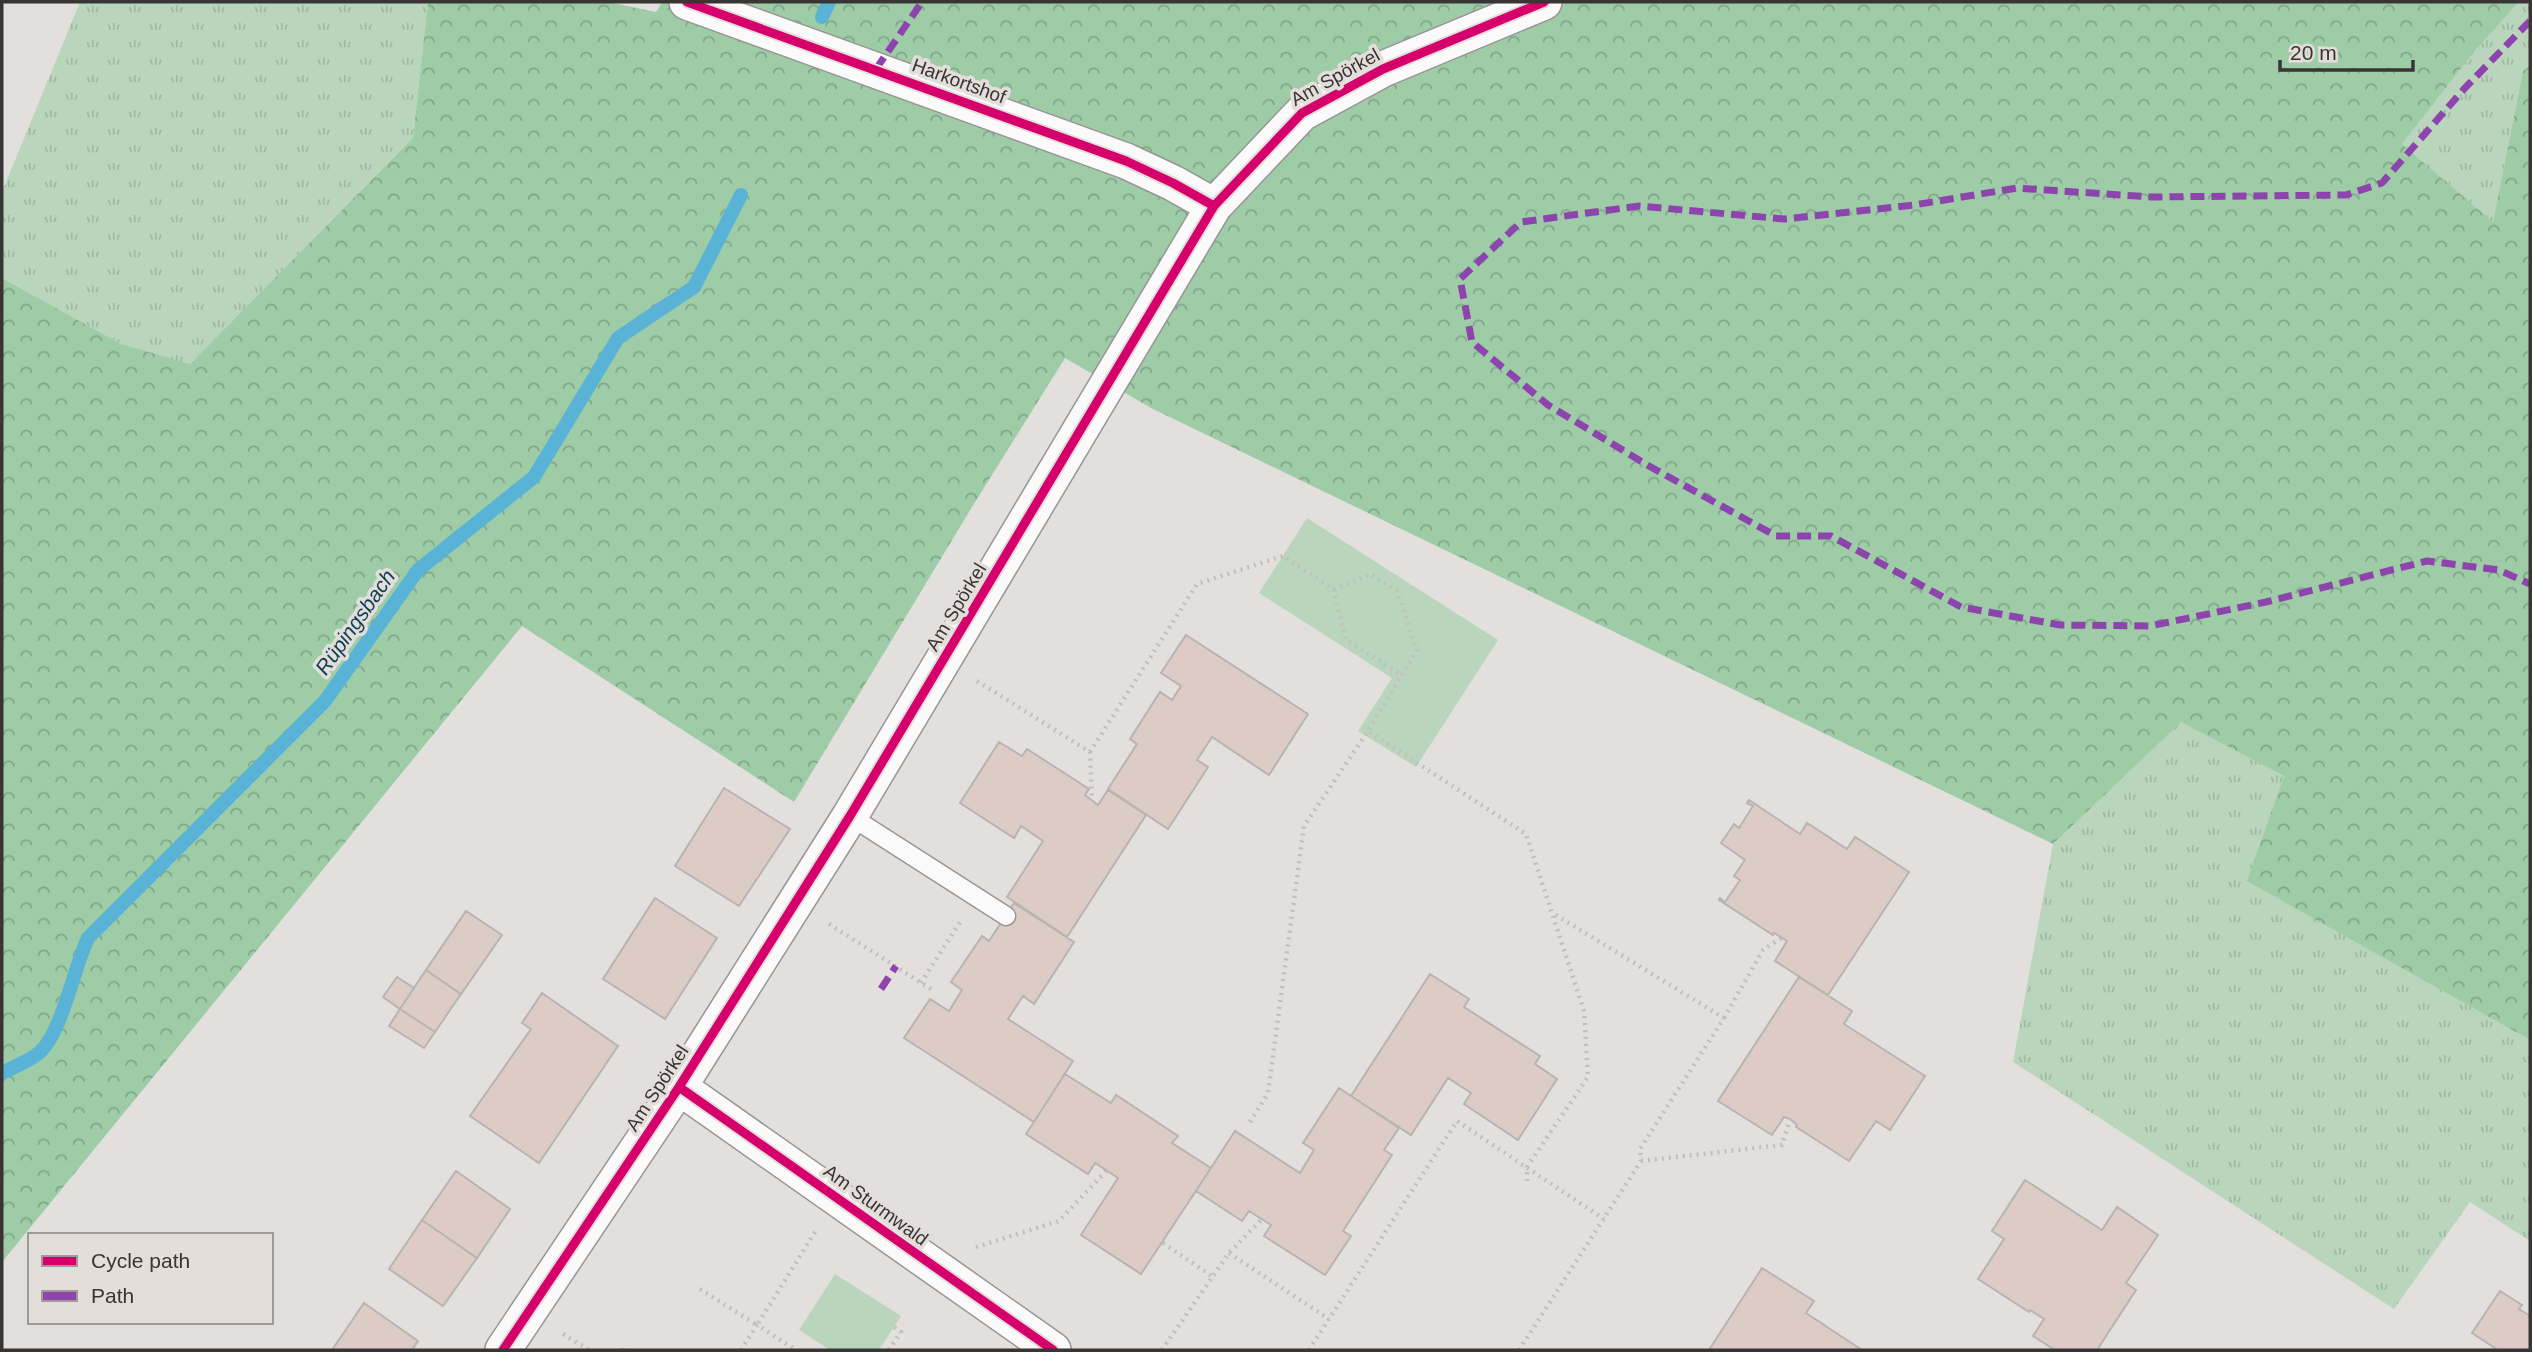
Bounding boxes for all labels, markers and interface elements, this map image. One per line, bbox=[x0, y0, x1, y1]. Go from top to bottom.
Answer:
scale bar bbox=[2280, 28, 2413, 72]
text: 20 m bbox=[2290, 41, 2337, 64]
street label: Am Spörkel bbox=[1287, 44, 1383, 110]
street label: Harkortshof bbox=[909, 54, 1009, 108]
street label: Am Spörkel bbox=[922, 560, 990, 654]
water label: Rüpingsbach bbox=[310, 565, 400, 679]
street label: Am Spörkel bbox=[621, 1041, 693, 1135]
street label: Am Sturmwald bbox=[820, 1160, 932, 1250]
legend bbox=[28, 1233, 273, 1324]
text: Cycle path bbox=[91, 1249, 190, 1272]
text: Path bbox=[91, 1284, 134, 1307]

